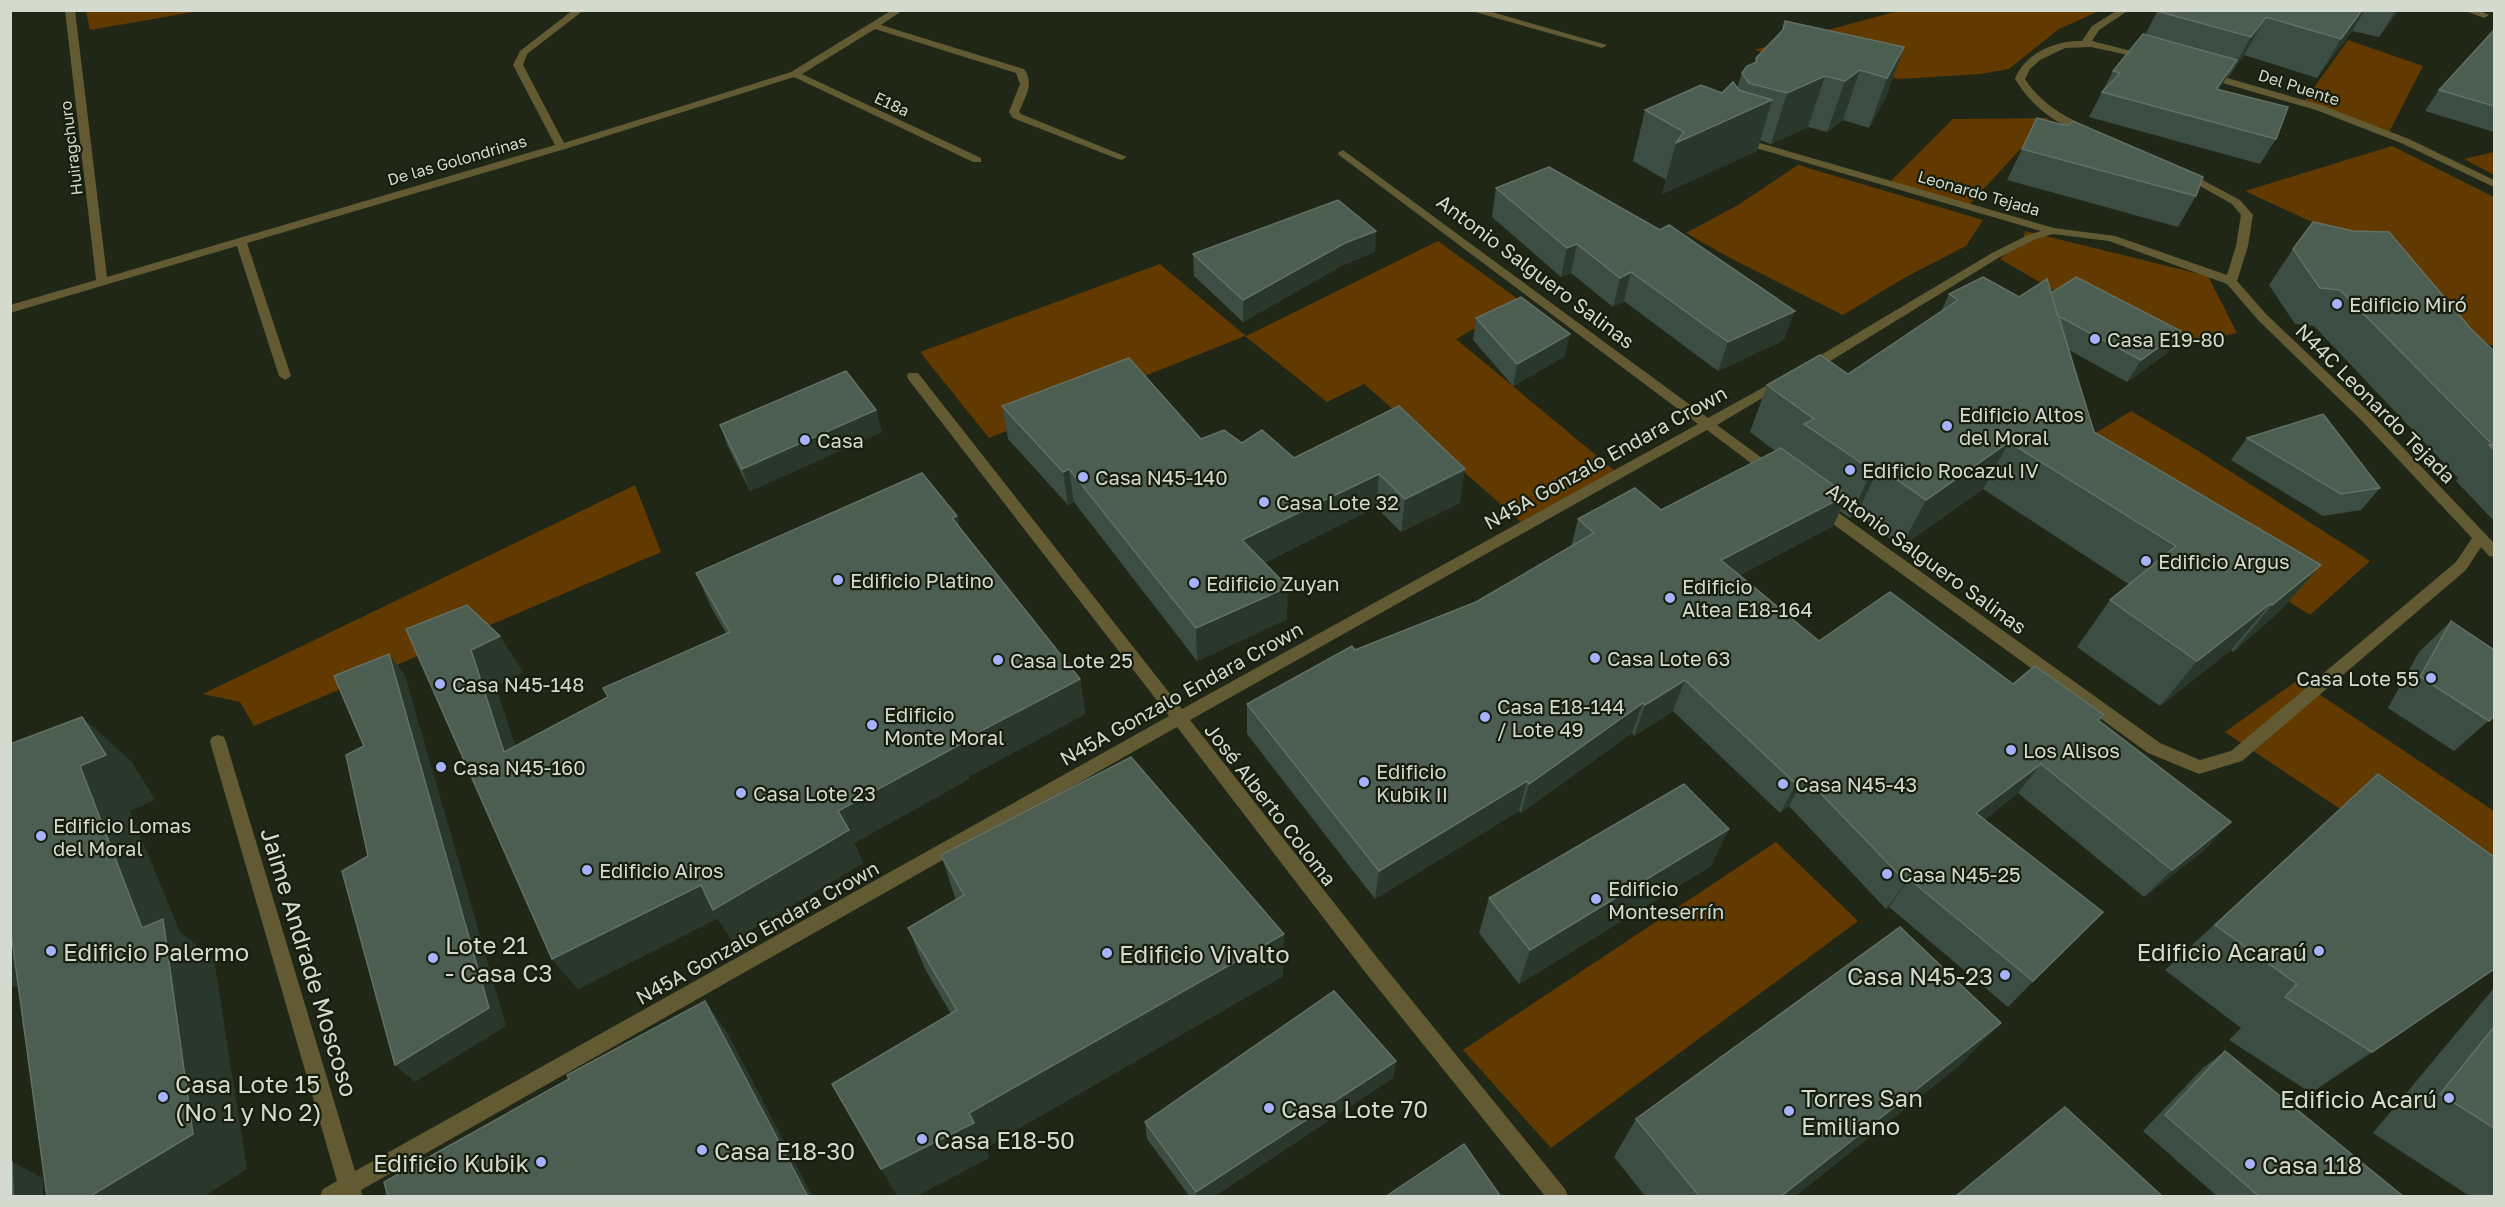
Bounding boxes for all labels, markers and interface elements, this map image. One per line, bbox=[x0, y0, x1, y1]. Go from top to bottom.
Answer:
street label: Del Puente bbox=[2256, 64, 2342, 110]
street label: E18a bbox=[871, 87, 913, 121]
street label: Huiragchuro bbox=[55, 100, 87, 196]
street label: De las Golondrinas bbox=[385, 131, 529, 189]
street label: Leonardo Tejada bbox=[1916, 166, 2042, 220]
street label: Antonio Salguero Salinas bbox=[1432, 189, 1640, 353]
place label: Edificio Miró bbox=[2349, 292, 2467, 316]
marker: Edificio Miró bbox=[2330, 297, 2344, 311]
street label: N44C Leonardo Tejada bbox=[2291, 318, 2461, 488]
place label: Casa E19-80 bbox=[2107, 327, 2225, 351]
marker: Casa E19-80 bbox=[2088, 332, 2102, 346]
street label: N45A Gonzalo Endara Crown bbox=[1479, 380, 1731, 534]
place label: Edificio Altos del Moral bbox=[1959, 402, 2084, 449]
marker: Edificio Altos del Moral bbox=[1940, 419, 1954, 433]
place label: Casa bbox=[817, 428, 864, 452]
marker: Casa bbox=[798, 433, 812, 447]
place label: Edificio Rocazul IV bbox=[1862, 458, 2039, 482]
marker: Edificio Rocazul IV bbox=[1843, 463, 1857, 477]
place label: Casa N45-140 bbox=[1095, 465, 1228, 489]
marker: Casa N45-140 bbox=[1076, 470, 1090, 484]
street label: Antonio Salguero Salinas bbox=[1822, 477, 2032, 639]
place label: Casa Lote 32 bbox=[1276, 490, 1399, 514]
marker: Casa Lote 32 bbox=[1257, 495, 1271, 509]
place label: Edificio Argus bbox=[2158, 549, 2290, 573]
marker: Edificio Argus bbox=[2139, 554, 2153, 568]
place label: Edificio Platino bbox=[850, 568, 994, 592]
place label: Edificio Zuyan bbox=[1206, 571, 1339, 595]
marker: Edificio Platino bbox=[831, 573, 845, 587]
place label: Edificio Altea E18-164 bbox=[1682, 574, 1813, 621]
marker: Edificio Zuyan bbox=[1187, 576, 1201, 590]
marker: Edificio Altea E18-164 bbox=[1663, 591, 1677, 605]
street label: N45A Gonzalo Endara Crown bbox=[1055, 616, 1307, 770]
place label: Casa Lote 63 bbox=[1607, 646, 1730, 670]
place label: Casa Lote 25 bbox=[1010, 648, 1133, 672]
marker: Casa Lote 63 bbox=[1588, 651, 1602, 665]
marker: Casa Lote 25 bbox=[991, 653, 1005, 667]
place label: Casa Lote 55 bbox=[2296, 666, 2419, 690]
marker: Casa Lote 55 bbox=[2424, 671, 2438, 685]
place label: Casa N45-148 bbox=[452, 672, 585, 696]
marker: Casa N45-148 bbox=[433, 677, 447, 691]
place label: Casa E18-144 / Lote 49 bbox=[1497, 694, 1625, 741]
place label: Edificio Monte Moral bbox=[884, 702, 1004, 749]
marker: Casa E18-144 / Lote 49 bbox=[1478, 710, 1492, 724]
marker: Edificio Monte Moral bbox=[865, 718, 879, 732]
street label: José Alberto Coloma bbox=[1200, 718, 1342, 890]
place label: Los Alisos bbox=[2023, 738, 2120, 762]
marker: Los Alisos bbox=[2004, 743, 2018, 757]
place label: Casa N45-160 bbox=[453, 755, 586, 779]
place label: Edificio Kubik II bbox=[1376, 759, 1448, 806]
marker: Casa N45-160 bbox=[434, 760, 448, 774]
place label: Casa N45-43 bbox=[1795, 772, 1917, 796]
marker: Edificio Kubik II bbox=[1357, 775, 1371, 789]
marker: Casa N45-43 bbox=[1776, 777, 1790, 791]
place label: Casa Lote 23 bbox=[753, 781, 876, 805]
marker: Casa Lote 23 bbox=[734, 786, 748, 800]
place label: Edificio Lomas del Moral bbox=[53, 813, 191, 860]
street label: Jaime Andrade Moscoso bbox=[255, 824, 365, 1100]
marker: Edificio Lomas del Moral bbox=[34, 829, 48, 843]
street label: N45A Gonzalo Endara Crown bbox=[631, 855, 883, 1009]
place label: Edificio Airos bbox=[599, 858, 724, 882]
place label: Casa N45-25 bbox=[1899, 862, 2021, 886]
marker: Edificio Airos bbox=[580, 863, 594, 877]
marker: Casa N45-25 bbox=[1880, 867, 1894, 881]
place label: Edificio Monteserrín bbox=[1608, 876, 1724, 923]
marker: Edificio Monteserrín bbox=[1589, 892, 1603, 906]
place label: Lote 21 - Casa C3 bbox=[445, 930, 553, 987]
place label: Edificio Palermo bbox=[63, 937, 249, 966]
place label: Edificio Acaraú bbox=[2137, 937, 2307, 966]
place label: Edificio Vivalto bbox=[1119, 939, 1290, 968]
marker: Edificio Palermo bbox=[44, 944, 58, 958]
marker: Edificio Acaraú bbox=[2312, 944, 2326, 958]
marker: Edificio Vivalto bbox=[1100, 946, 1114, 960]
marker: Lote 21 - Casa C3 bbox=[426, 951, 440, 965]
place label: Casa N45-23 bbox=[1847, 961, 1993, 990]
marker: Casa N45-23 bbox=[1998, 968, 2012, 982]
place label: Casa Lote 15 (No 1 y No 2) bbox=[175, 1069, 322, 1126]
place label: Torres San Emiliano bbox=[1801, 1083, 1923, 1140]
place label: Edificio Acarú bbox=[2280, 1084, 2437, 1113]
marker: Casa Lote 15 (No 1 y No 2) bbox=[156, 1090, 170, 1104]
marker: Edificio Acarú bbox=[2442, 1091, 2456, 1105]
place label: Casa Lote 70 bbox=[1281, 1094, 1428, 1123]
marker: Casa Lote 70 bbox=[1262, 1101, 1276, 1115]
marker: Torres San Emiliano bbox=[1782, 1104, 1796, 1118]
place label: Casa E18-50 bbox=[934, 1125, 1075, 1154]
marker: Casa E18-50 bbox=[915, 1132, 929, 1146]
place label: Casa E18-30 bbox=[714, 1136, 855, 1165]
marker: Casa E18-30 bbox=[695, 1143, 709, 1157]
place label: Edificio Kubik bbox=[373, 1148, 529, 1177]
place label: Casa 118 bbox=[2262, 1150, 2362, 1179]
marker: Edificio Kubik bbox=[534, 1155, 548, 1169]
marker: Casa 118 bbox=[2243, 1157, 2257, 1171]

